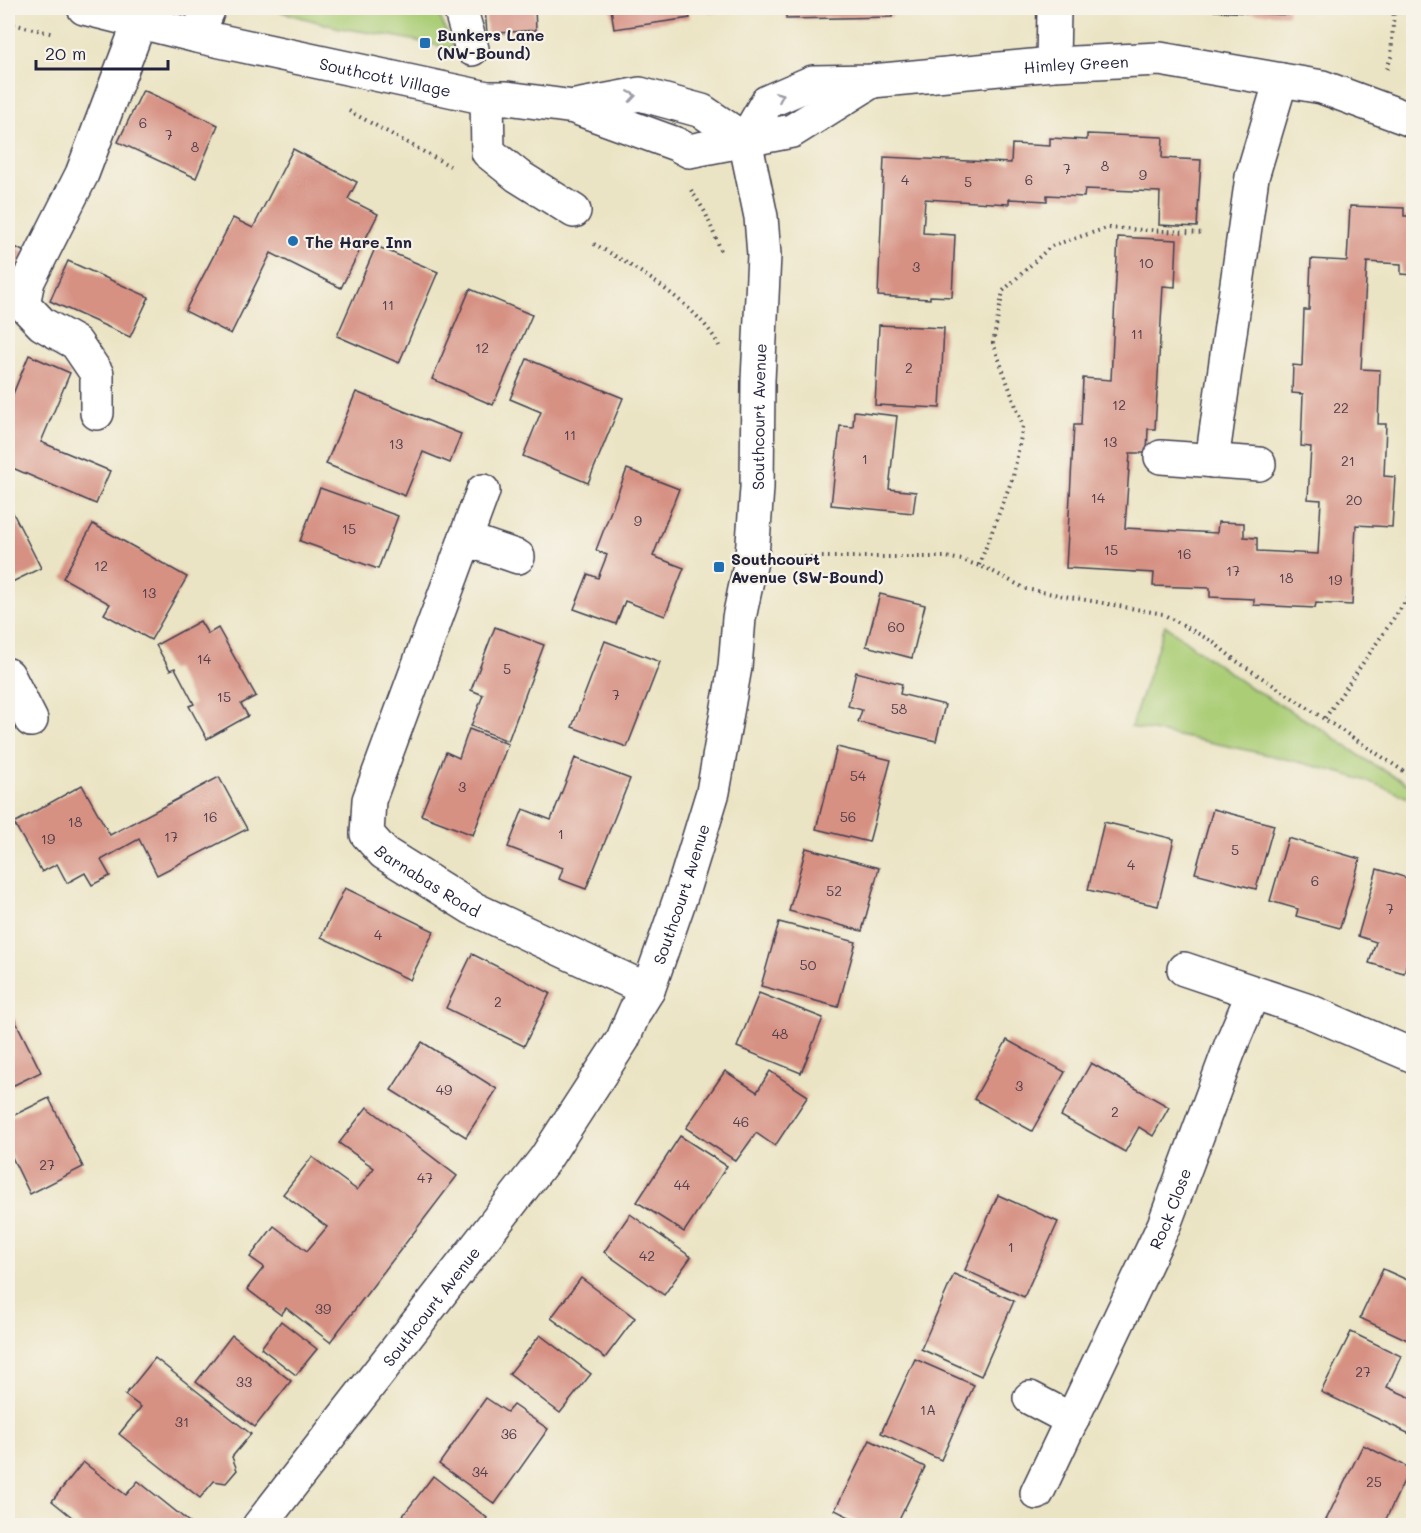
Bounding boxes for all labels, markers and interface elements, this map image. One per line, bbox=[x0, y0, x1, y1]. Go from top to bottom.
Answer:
place label: Bunkers Lane (NW-Bound) bbox=[437, 24, 544, 63]
scale bar bbox=[36, 33, 168, 71]
marker: Bunkers Lane (NW-Bound) bbox=[418, 36, 432, 50]
text: 20 m bbox=[45, 41, 86, 65]
street label: Himley Green bbox=[1023, 50, 1129, 77]
street label: Southcott Village bbox=[318, 52, 453, 101]
one-way arrow bbox=[626, 90, 636, 103]
one-way arrow bbox=[774, 91, 785, 103]
house number: 6 bbox=[139, 113, 147, 132]
house number: 7 bbox=[165, 125, 173, 144]
house number: 8 bbox=[191, 137, 199, 156]
house number: 8 bbox=[1101, 156, 1109, 175]
house number: 7 bbox=[1063, 159, 1071, 178]
house number: 9 bbox=[1139, 165, 1147, 184]
house number: 4 bbox=[901, 170, 910, 189]
house number: 6 bbox=[1025, 170, 1033, 189]
house number: 5 bbox=[964, 172, 972, 191]
place label: The Hare Inn bbox=[305, 231, 412, 252]
marker: The Hare Inn bbox=[286, 234, 300, 248]
house number: 10 bbox=[1139, 253, 1154, 272]
house number: 3 bbox=[912, 257, 920, 276]
house number: 11 bbox=[382, 295, 394, 314]
house number: 11 bbox=[1131, 324, 1143, 343]
house number: 12 bbox=[475, 338, 489, 357]
street label: Southcourt Avenue bbox=[746, 343, 770, 490]
house number: 2 bbox=[905, 358, 913, 377]
house number: 12 bbox=[1112, 395, 1126, 414]
house number: 22 bbox=[1333, 398, 1349, 417]
house number: 11 bbox=[564, 425, 576, 444]
house number: 13 bbox=[1103, 432, 1117, 451]
house number: 13 bbox=[389, 434, 403, 453]
house number: 1 bbox=[862, 449, 868, 468]
house number: 21 bbox=[1341, 451, 1355, 470]
house number: 14 bbox=[1091, 488, 1106, 507]
house number: 20 bbox=[1346, 490, 1363, 509]
house number: 9 bbox=[634, 511, 642, 530]
house number: 15 bbox=[342, 519, 356, 538]
house number: 15 bbox=[1104, 540, 1118, 559]
house number: 16 bbox=[1177, 544, 1191, 563]
place label: Southcourt Avenue (SW-Bound) bbox=[731, 548, 884, 587]
house number: 12 bbox=[94, 556, 108, 575]
marker: Southcourt Avenue (SW-Bound) bbox=[712, 560, 726, 574]
house number: 17 bbox=[1226, 561, 1240, 580]
house number: 18 bbox=[1279, 568, 1293, 587]
house number: 19 bbox=[1328, 570, 1342, 589]
house number: 13 bbox=[142, 583, 156, 602]
house number: 60 bbox=[887, 617, 905, 636]
house number: 14 bbox=[197, 649, 212, 668]
house number: 5 bbox=[503, 659, 511, 678]
house number: 7 bbox=[612, 685, 620, 704]
house number: 15 bbox=[217, 687, 231, 706]
house number: 58 bbox=[891, 699, 907, 718]
house number: 54 bbox=[850, 766, 867, 785]
house number: 3 bbox=[458, 777, 466, 796]
house number: 16 bbox=[203, 807, 217, 826]
house number: 56 bbox=[840, 807, 856, 826]
house number: 18 bbox=[68, 812, 82, 831]
street label: Southcourt Avenue bbox=[647, 821, 713, 967]
house number: 1 bbox=[558, 824, 564, 843]
house number: 17 bbox=[164, 827, 178, 846]
house number: 19 bbox=[41, 829, 55, 848]
street label: Barnabas Road bbox=[371, 840, 484, 921]
house number: 5 bbox=[1231, 840, 1239, 859]
house number: 4 bbox=[1127, 855, 1136, 874]
house number: 6 bbox=[1311, 871, 1319, 890]
house number: 52 bbox=[826, 881, 842, 900]
house number: 7 bbox=[1386, 899, 1394, 918]
house number: 4 bbox=[374, 925, 383, 944]
house number: 50 bbox=[800, 955, 817, 974]
house number: 2 bbox=[494, 992, 502, 1011]
house number: 48 bbox=[772, 1024, 788, 1043]
house number: 3 bbox=[1015, 1076, 1023, 1095]
house number: 49 bbox=[436, 1080, 452, 1099]
house number: 2 bbox=[1111, 1102, 1119, 1121]
house number: 46 bbox=[733, 1112, 749, 1131]
house number: 27 bbox=[39, 1155, 55, 1174]
street label: Rock Close bbox=[1144, 1165, 1195, 1252]
house number: 47 bbox=[417, 1168, 433, 1187]
house number: 44 bbox=[674, 1175, 691, 1194]
house number: 1 bbox=[1008, 1237, 1014, 1256]
street label: Southcourt Avenue bbox=[377, 1242, 484, 1370]
house number: 42 bbox=[639, 1246, 655, 1265]
house number: 39 bbox=[315, 1299, 331, 1318]
house number: 27 bbox=[1355, 1362, 1371, 1381]
house number: 33 bbox=[236, 1372, 252, 1391]
house number: 1A bbox=[920, 1400, 936, 1419]
house number: 31 bbox=[175, 1412, 189, 1431]
house number: 36 bbox=[501, 1424, 517, 1443]
house number: 34 bbox=[472, 1462, 489, 1481]
house number: 25 bbox=[1366, 1472, 1382, 1491]

